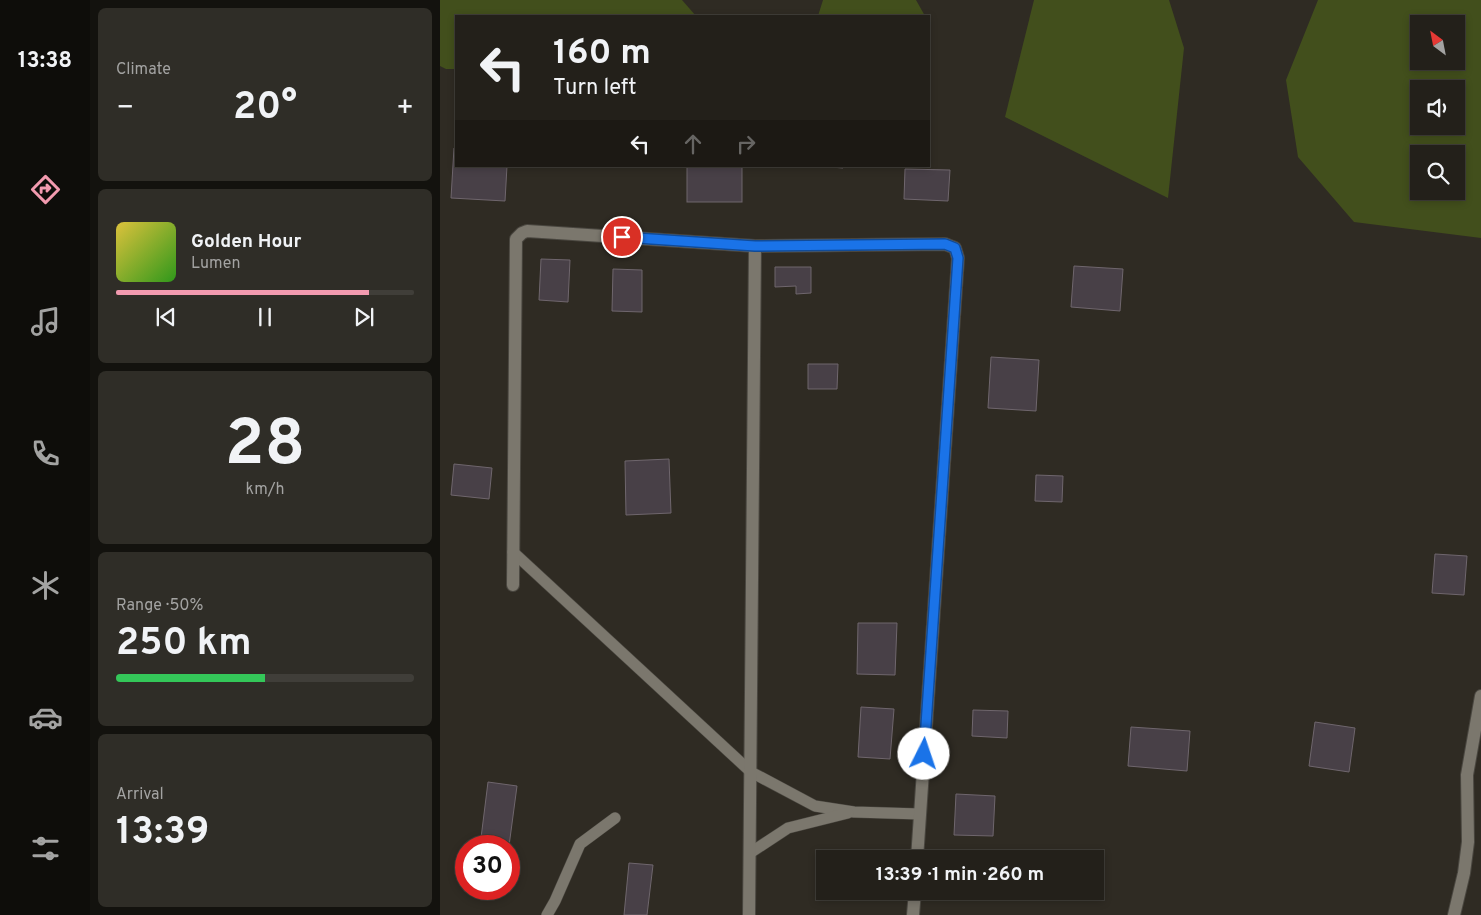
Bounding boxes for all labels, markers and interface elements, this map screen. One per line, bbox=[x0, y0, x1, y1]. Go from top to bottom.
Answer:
north arrow bbox=[1410, 15, 1465, 70]
map controls bbox=[1410, 15, 1465, 200]
text: 160 m bbox=[553, 32, 651, 76]
icon: left bbox=[470, 35, 535, 100]
text: 13:38 bbox=[18, 48, 72, 75]
text: Climate bbox=[116, 60, 171, 80]
text: Turn left bbox=[553, 75, 636, 102]
button: sound bbox=[1410, 80, 1465, 135]
text: 20° bbox=[233, 84, 297, 133]
text: − bbox=[116, 91, 134, 127]
text: + bbox=[396, 91, 414, 127]
icon: left bbox=[626, 130, 654, 158]
icon: ahead bbox=[679, 130, 707, 158]
icon: right bbox=[732, 130, 760, 158]
button: search bbox=[1410, 145, 1465, 200]
icon: directions bbox=[28, 172, 63, 207]
pin bbox=[601, 216, 643, 258]
icon: arrive bbox=[608, 223, 636, 251]
text: Golden Hour bbox=[191, 230, 302, 254]
text: Lumen bbox=[191, 254, 241, 274]
icon: previous bbox=[152, 303, 180, 331]
icon: pause bbox=[251, 303, 279, 331]
icon: next bbox=[350, 303, 378, 331]
icon: music bbox=[28, 304, 63, 339]
text: 28 bbox=[225, 406, 305, 488]
icon: phone bbox=[28, 436, 63, 471]
text: km/h bbox=[246, 480, 284, 500]
icon: climate bbox=[28, 568, 63, 603]
text: Range · 50% bbox=[116, 596, 204, 616]
text: 250 km bbox=[116, 620, 251, 669]
icon: car bbox=[28, 700, 63, 735]
position arrow bbox=[897, 727, 949, 779]
text: Arrival bbox=[116, 785, 164, 805]
text: 13:39 bbox=[116, 809, 209, 858]
icon: filters bbox=[28, 831, 63, 866]
speed limit sign: 30 bbox=[455, 835, 520, 900]
text: 13:39 · 1 min · 260 m bbox=[876, 863, 1044, 887]

